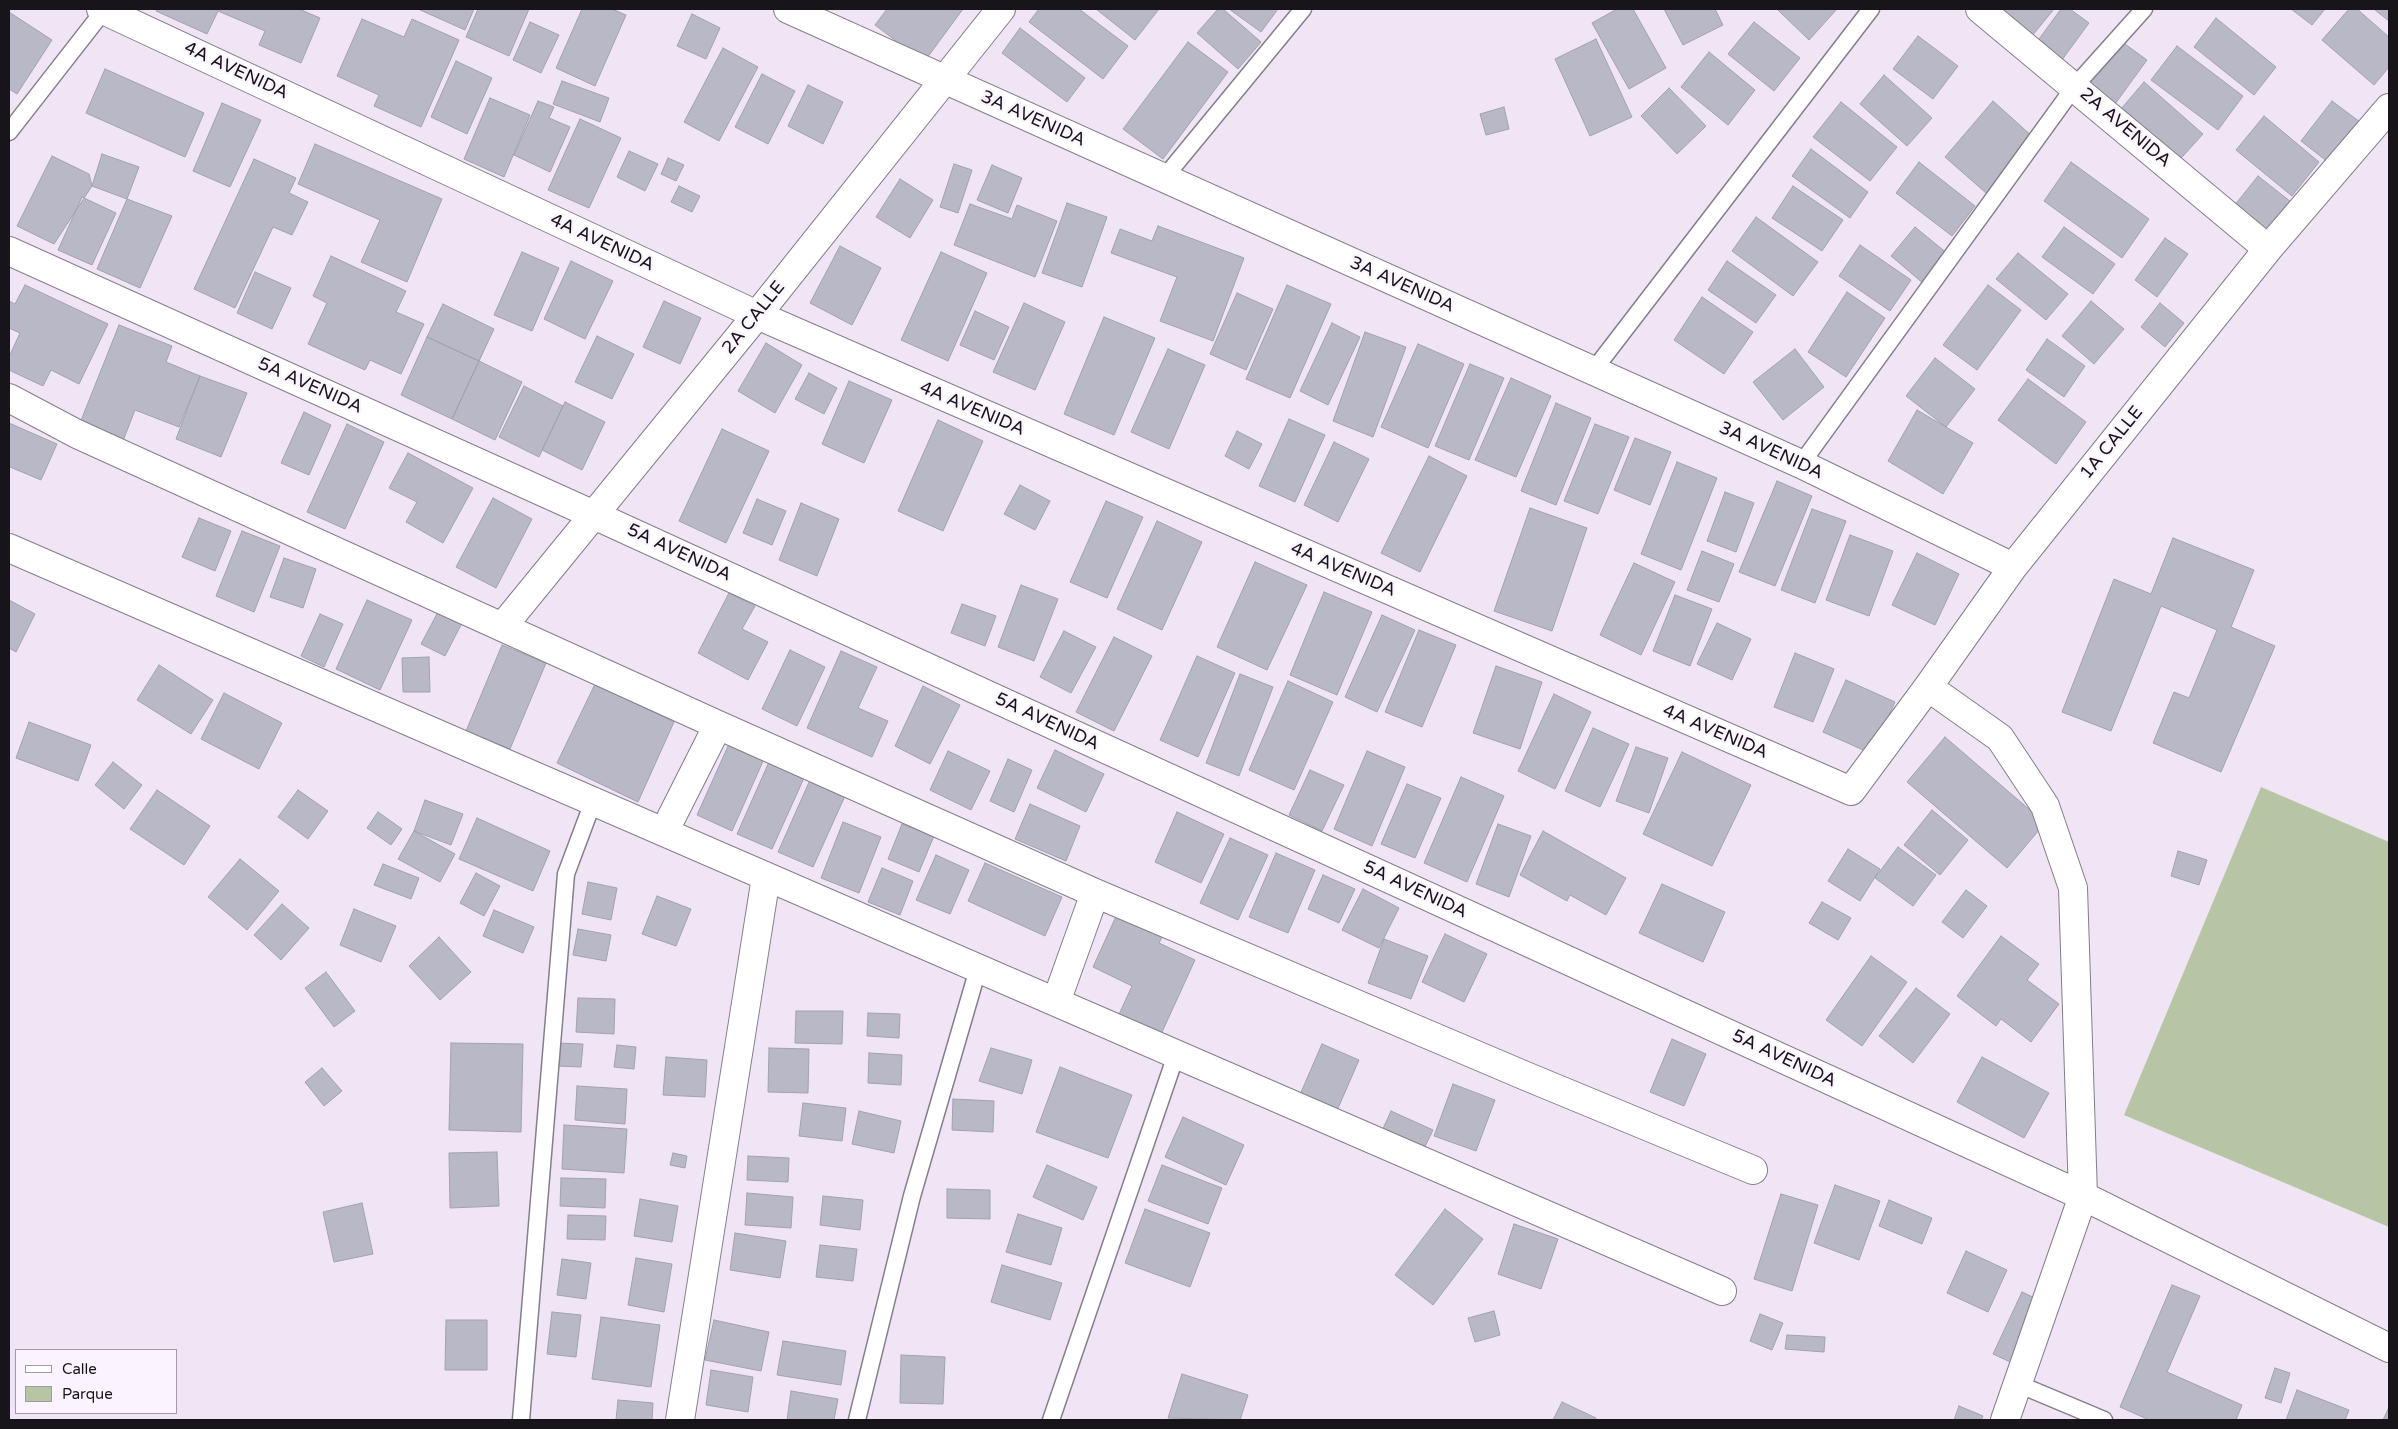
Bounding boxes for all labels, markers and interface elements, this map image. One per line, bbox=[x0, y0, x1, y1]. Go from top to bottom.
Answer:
street label: 4A AVENIDA bbox=[181, 37, 291, 105]
street label: 2A AVENIDA bbox=[2075, 84, 2175, 172]
street label: 3A AVENIDA bbox=[977, 86, 1089, 152]
street label: 4A AVENIDA bbox=[547, 209, 657, 277]
street label: 3A AVENIDA bbox=[1346, 252, 1458, 318]
street label: 2A CALLE bbox=[718, 277, 790, 359]
street label: 5A AVENIDA bbox=[254, 353, 366, 419]
street label: 4A AVENIDA bbox=[916, 377, 1028, 441]
street label: 1A CALLE bbox=[2076, 402, 2148, 484]
street label: 3A AVENIDA bbox=[1716, 417, 1826, 485]
street label: 5A AVENIDA bbox=[624, 519, 734, 587]
street label: 4A AVENIDA bbox=[1287, 538, 1399, 602]
street label: 5A AVENIDA bbox=[992, 688, 1102, 756]
street label: 4A AVENIDA bbox=[1659, 700, 1771, 764]
street label: 5A AVENIDA bbox=[1360, 856, 1470, 924]
street label: 5A AVENIDA bbox=[1729, 1025, 1839, 1093]
legend bbox=[15, 1349, 178, 1414]
text: Calle bbox=[62, 1360, 97, 1378]
text: Parque bbox=[62, 1385, 113, 1403]

